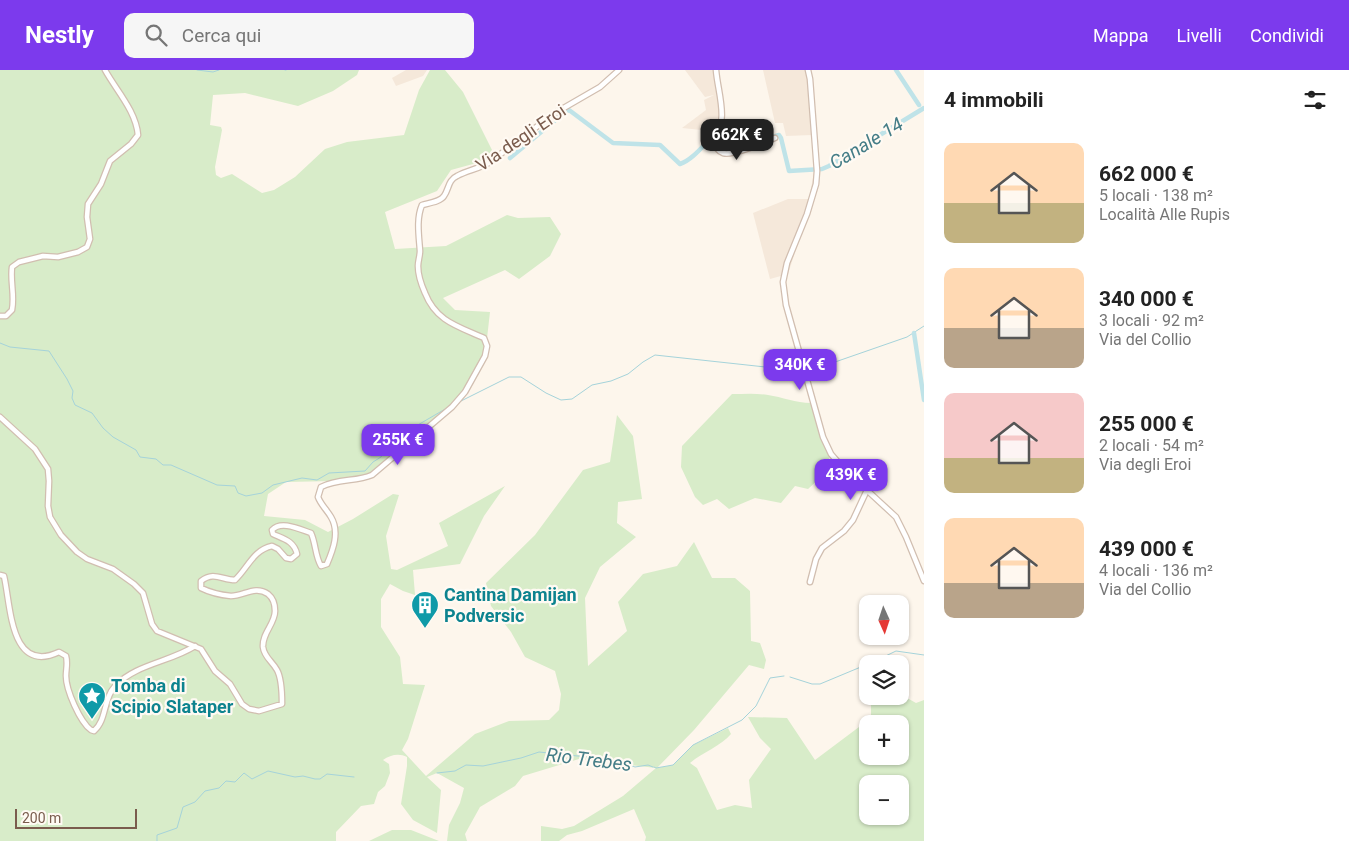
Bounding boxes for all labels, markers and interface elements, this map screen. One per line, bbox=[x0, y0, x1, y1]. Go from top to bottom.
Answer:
search box bbox=[124, 13, 474, 58]
text: Nestly bbox=[25, 21, 94, 49]
icon: search bbox=[142, 21, 170, 49]
text: Cerca qui bbox=[182, 24, 261, 47]
text: Mappa bbox=[1093, 25, 1149, 46]
text: Livelli bbox=[1177, 25, 1222, 46]
text: Condividi bbox=[1250, 25, 1324, 46]
icon: filters bbox=[1301, 86, 1329, 114]
text: 4 immobili bbox=[944, 88, 1044, 112]
street label: Via degli Eroi bbox=[472, 100, 570, 175]
water label: Canale 14 bbox=[825, 112, 907, 174]
pin: 662K € bbox=[696, 118, 778, 161]
text: 662K € bbox=[712, 125, 762, 144]
text: 662 000 € bbox=[1099, 162, 1194, 186]
icon: home bbox=[984, 163, 1044, 223]
text: 5 locali · 138 m² bbox=[1099, 186, 1213, 205]
text: Località Alle Rupis bbox=[1099, 205, 1230, 224]
text: 340 000 € bbox=[1099, 287, 1194, 311]
icon: home bbox=[984, 288, 1044, 348]
text: 3 locali · 92 m² bbox=[1099, 311, 1204, 330]
text: Via del Collio bbox=[1099, 330, 1191, 349]
pin: 340K € bbox=[759, 348, 841, 391]
text: 340K € bbox=[775, 355, 825, 374]
text: 255 000 € bbox=[1099, 412, 1194, 436]
icon: home bbox=[984, 413, 1044, 473]
pin: 255K € bbox=[357, 424, 439, 466]
text: 255K € bbox=[373, 430, 423, 449]
text: 2 locali · 54 m² bbox=[1099, 436, 1204, 455]
text: Via degli Eroi bbox=[1099, 455, 1191, 474]
pin: 439K € bbox=[810, 458, 892, 501]
text: 439K € bbox=[826, 465, 876, 484]
text: 439 000 € bbox=[1099, 537, 1194, 561]
icon: home bbox=[984, 538, 1044, 598]
text: 4 locali · 136 m² bbox=[1099, 561, 1213, 580]
text: Via del Collio bbox=[1099, 580, 1191, 599]
place label: Cantina Damijan Podversic bbox=[444, 584, 577, 626]
building icon: Cantina Damijan Podversic bbox=[410, 590, 440, 629]
north arrow bbox=[859, 595, 909, 645]
map controls bbox=[859, 595, 909, 825]
button: layers bbox=[859, 655, 909, 705]
place label: Tomba di Scipio Slataper bbox=[111, 675, 234, 717]
place icon: Tomba di Scipio Slataper bbox=[77, 681, 107, 720]
button: + bbox=[859, 715, 909, 765]
water label: Rio Trebes bbox=[545, 743, 633, 776]
button: − bbox=[859, 775, 909, 825]
scale bar bbox=[15, 806, 138, 829]
text: 200 m bbox=[22, 810, 61, 826]

